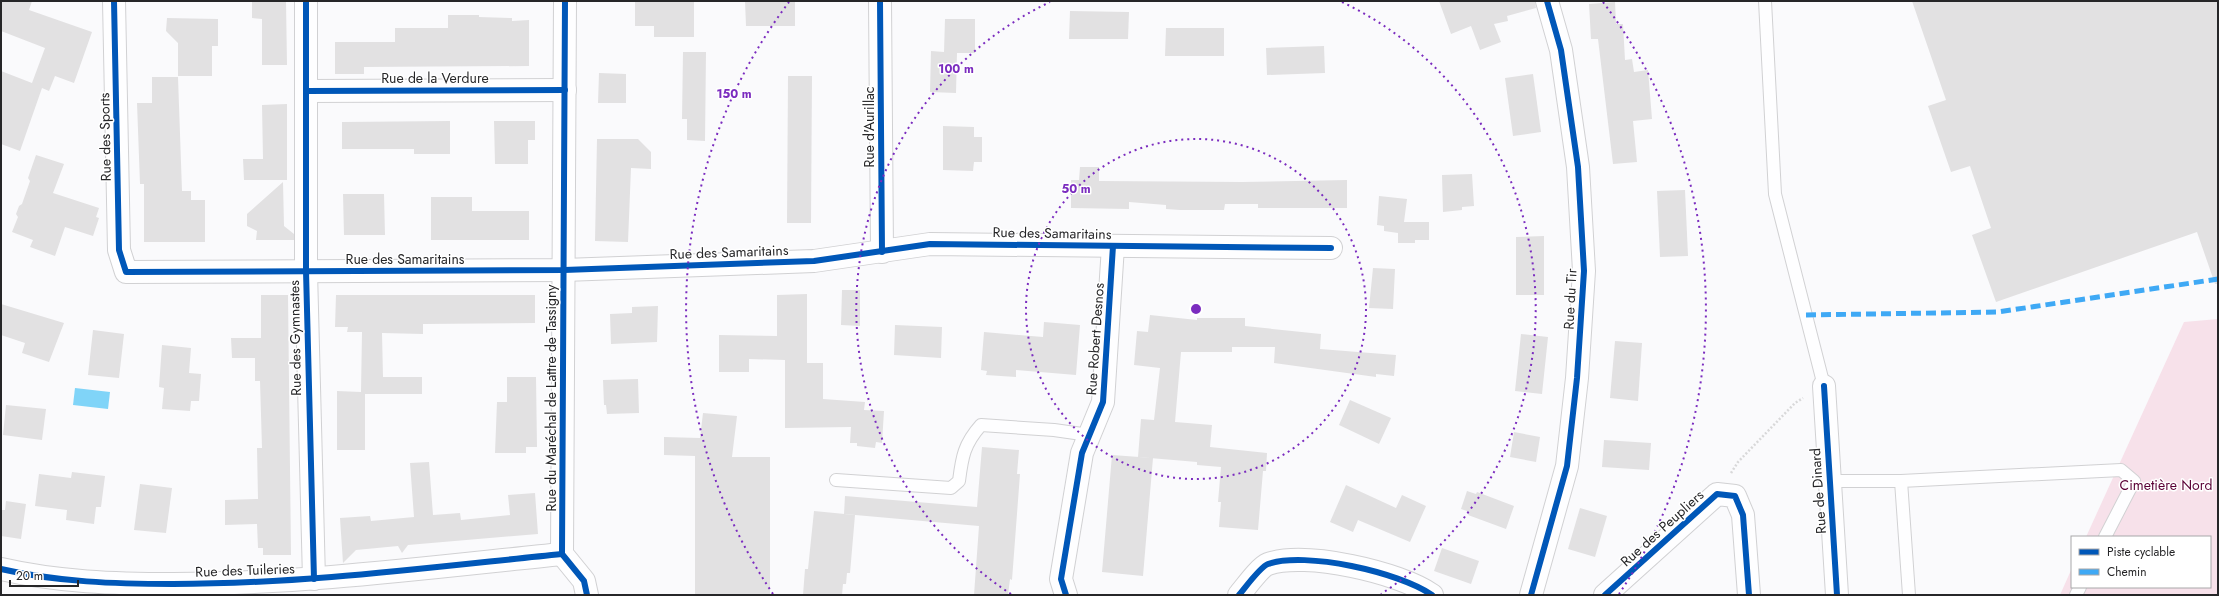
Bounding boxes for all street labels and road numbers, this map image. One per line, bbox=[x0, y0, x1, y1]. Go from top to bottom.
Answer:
street label: Rue de la Verdure bbox=[381, 68, 489, 88]
street label: Rue d'Aurillac bbox=[859, 86, 879, 168]
street label: Rue des Sports bbox=[94, 92, 116, 182]
street label: Rue des Samaritains bbox=[992, 222, 1112, 244]
street label: Rue des Samaritains bbox=[669, 240, 789, 264]
street label: Rue des Samaritains bbox=[346, 249, 465, 269]
street label: Rue du Tir bbox=[1558, 268, 1582, 330]
street label: Rue des Gymnastes bbox=[284, 280, 306, 396]
street label: Rue Robert Desnos bbox=[1081, 282, 1109, 396]
street label: Rue du Maréchal de Lattre de Tassigny bbox=[541, 284, 561, 511]
street label: Rue de Dinard bbox=[1805, 447, 1831, 535]
street label: Rue des Peupliers bbox=[1616, 485, 1708, 571]
street label: Rue des Tuileries bbox=[195, 558, 296, 582]

